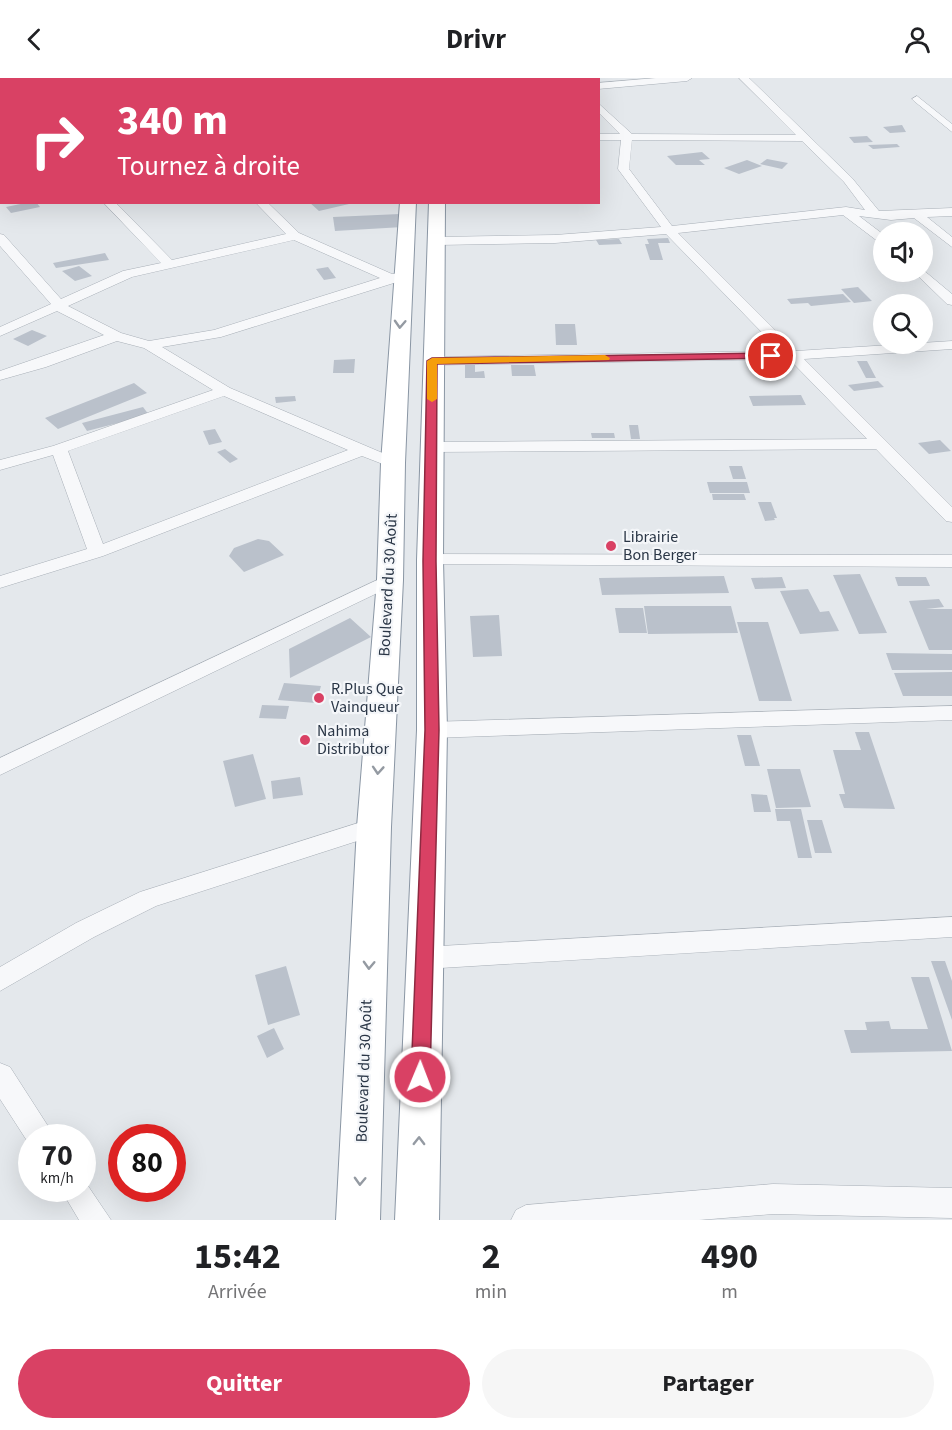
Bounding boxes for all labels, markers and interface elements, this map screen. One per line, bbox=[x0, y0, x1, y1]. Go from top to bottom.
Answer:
text: Drivr bbox=[446, 20, 506, 59]
icon: back bbox=[18, 23, 51, 56]
icon: person bbox=[901, 23, 934, 56]
text: 340 m bbox=[117, 91, 228, 151]
icon: right bbox=[18, 102, 96, 180]
text: Tournez à droite bbox=[117, 147, 300, 186]
map controls bbox=[873, 222, 933, 354]
button: sound bbox=[873, 222, 933, 282]
button: search bbox=[873, 294, 933, 354]
one-way arrow bbox=[394, 319, 407, 328]
pin bbox=[745, 330, 796, 381]
icon: arrive bbox=[754, 339, 787, 372]
street label: Boulevard du 30 Août bbox=[373, 512, 403, 657]
place label: Librairie Bon Berger bbox=[623, 526, 698, 566]
marker: Librairie Bon Berger bbox=[604, 539, 618, 553]
place label: R.Plus Que Vainqueur bbox=[331, 678, 403, 718]
marker: R.Plus Que Vainqueur bbox=[312, 691, 326, 705]
place label: Nahima Distributor bbox=[317, 720, 389, 760]
marker: Nahima Distributor bbox=[298, 733, 312, 747]
one-way arrow bbox=[372, 766, 385, 775]
one-way arrow bbox=[362, 960, 375, 969]
street label: Boulevard du 30 Août bbox=[351, 999, 378, 1143]
position arrow bbox=[388, 1045, 452, 1109]
speed limit sign: 80 bbox=[108, 1124, 186, 1202]
text: 70 bbox=[41, 1134, 73, 1177]
one-way arrow bbox=[413, 1136, 425, 1145]
text: km/h bbox=[40, 1168, 74, 1189]
one-way arrow bbox=[354, 1176, 366, 1185]
text: 15:42 bbox=[194, 1231, 281, 1282]
text: 2 bbox=[481, 1231, 500, 1282]
text: 490 bbox=[701, 1231, 758, 1282]
text: Arrivée bbox=[208, 1278, 267, 1306]
text: min bbox=[475, 1278, 507, 1306]
text: m bbox=[721, 1278, 738, 1306]
button: Quitter bbox=[18, 1349, 470, 1418]
button: Partager bbox=[482, 1349, 934, 1418]

